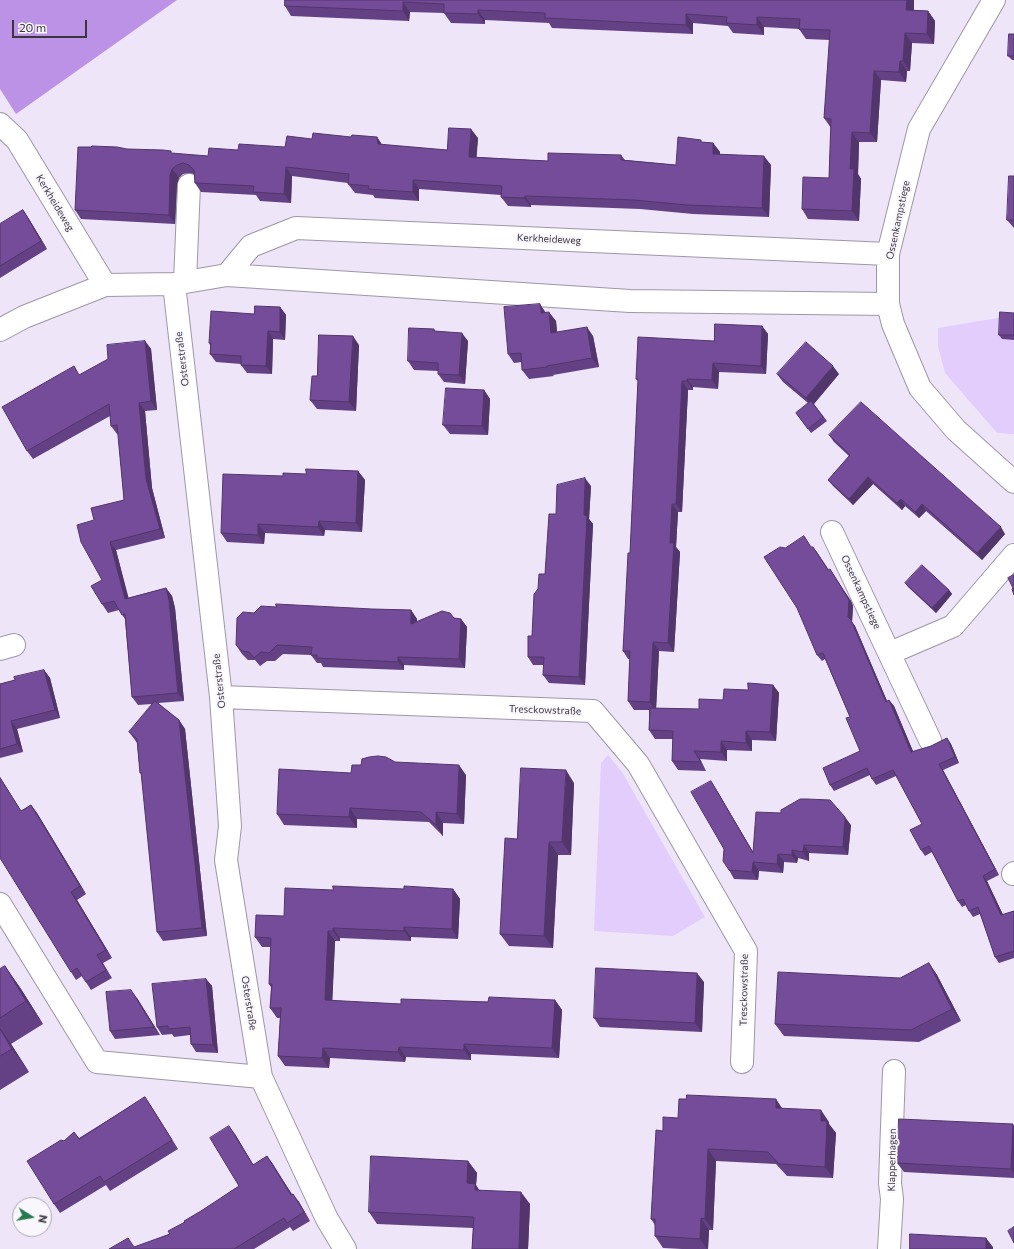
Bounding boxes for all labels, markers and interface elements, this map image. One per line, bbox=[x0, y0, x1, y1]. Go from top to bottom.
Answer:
scale bar bbox=[14, 12, 89, 38]
text: 20 m bbox=[19, 20, 46, 34]
street label: Kerkheideweg bbox=[33, 172, 77, 234]
street label: Ossenkampstiege bbox=[884, 179, 912, 261]
street label: Kerkheideweg bbox=[517, 231, 581, 247]
street label: Osterstraße bbox=[173, 331, 191, 387]
street label: Ossenkampstiege bbox=[839, 553, 883, 631]
street label: Osterstraße bbox=[210, 653, 228, 709]
street label: Tresckowstraße bbox=[509, 703, 581, 717]
street label: Tresckowstraße bbox=[737, 954, 751, 1026]
street label: Osterstraße bbox=[239, 975, 259, 1031]
street label: Klapperhagen bbox=[885, 1128, 899, 1192]
north arrow bbox=[12, 1197, 52, 1237]
text: N bbox=[36, 1214, 50, 1224]

